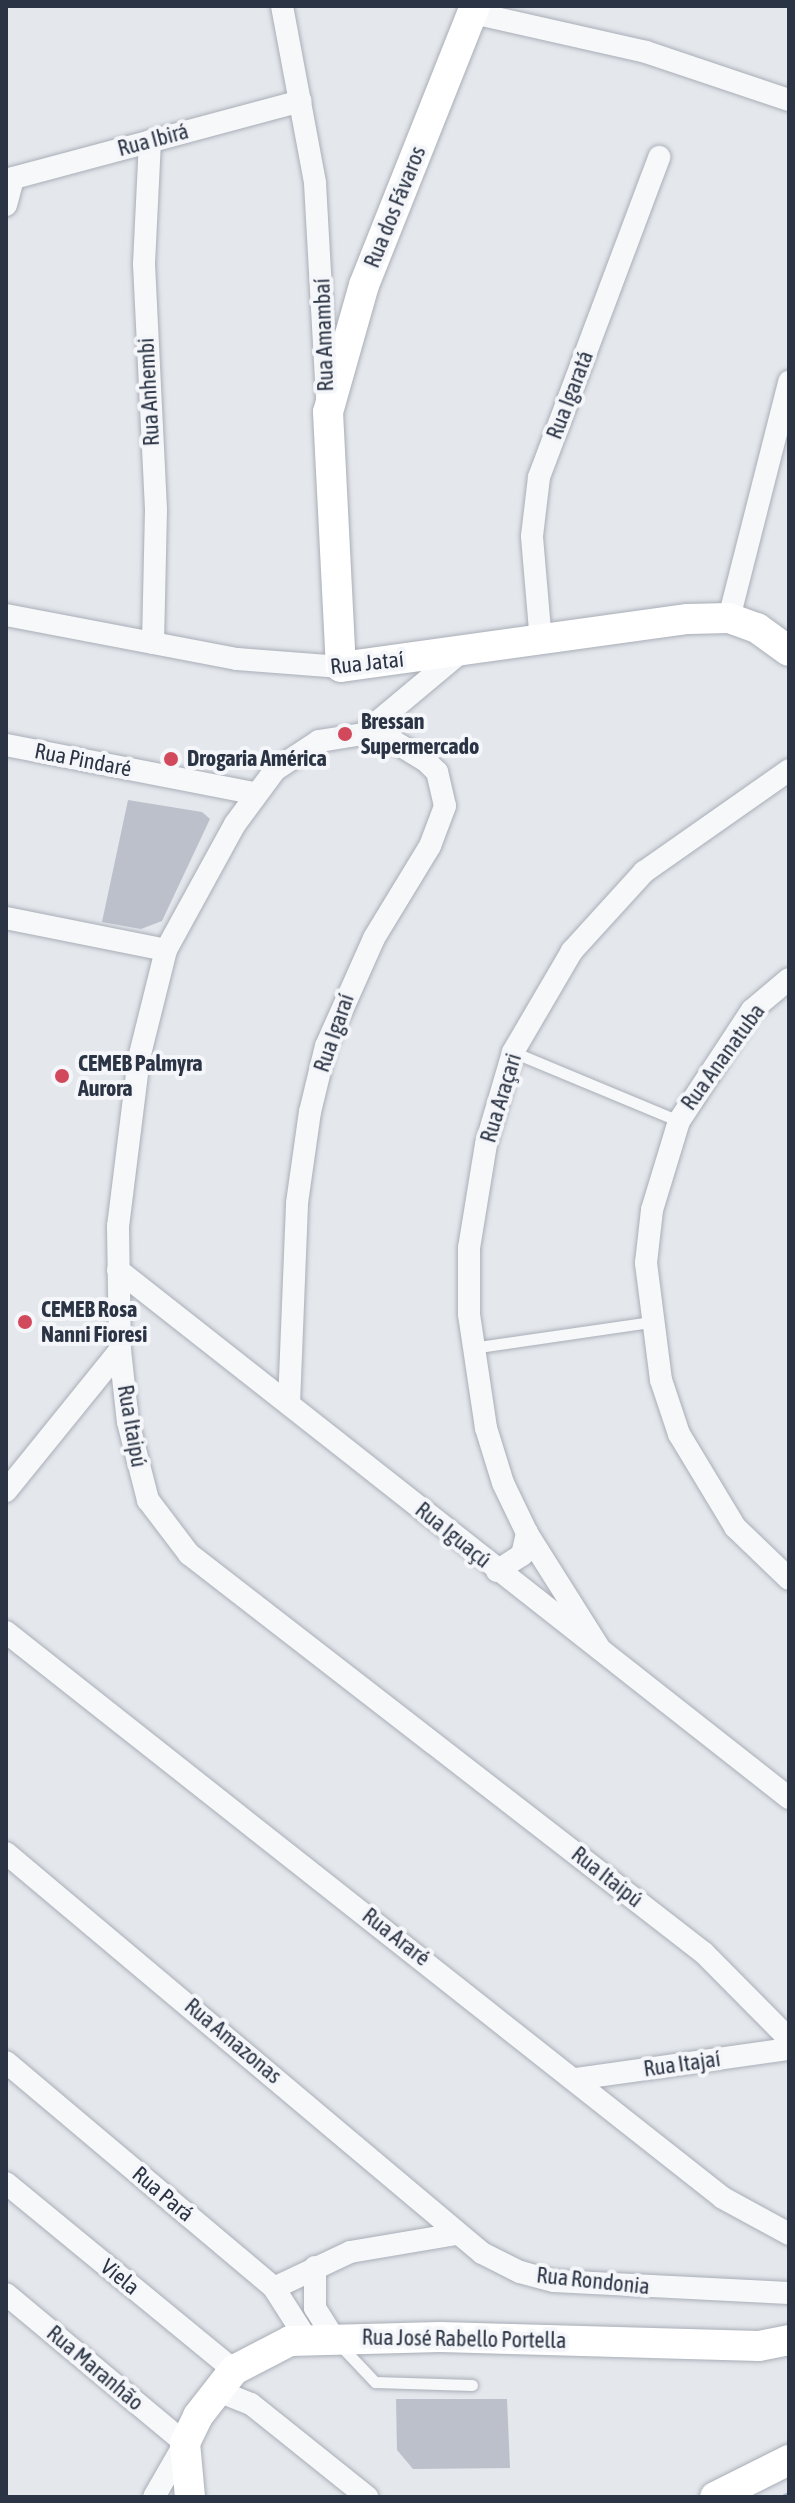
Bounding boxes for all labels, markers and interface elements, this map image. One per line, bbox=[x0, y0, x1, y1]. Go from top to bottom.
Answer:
street label: Rua Ibirá bbox=[115, 118, 191, 162]
street label: Rua dos Fávaros bbox=[359, 142, 431, 272]
street label: Rua Amambaí bbox=[309, 278, 339, 392]
street label: Rua Anhembi bbox=[133, 337, 165, 447]
street label: Rua Igaratá bbox=[541, 347, 599, 443]
street label: Rua Jataí bbox=[329, 646, 405, 680]
place label: Bressan Supermercado bbox=[361, 708, 479, 760]
marker: Bressan Supermercado bbox=[336, 725, 354, 743]
street label: Rua Pindaré bbox=[32, 738, 134, 782]
place label: Drogaria América bbox=[187, 746, 327, 772]
marker: Drogaria América bbox=[162, 750, 180, 768]
street label: Rua Igaraí bbox=[308, 990, 360, 1076]
street label: Rua Ananatuba bbox=[676, 999, 770, 1115]
place label: CEMEB Palmyra Aurora bbox=[78, 1050, 202, 1102]
street label: Rua Araçari bbox=[475, 1050, 527, 1146]
marker: CEMEB Palmyra Aurora bbox=[53, 1067, 71, 1085]
place label: CEMEB Rosa Nanni Fioresi bbox=[41, 1296, 147, 1348]
marker: CEMEB Rosa Nanni Fioresi bbox=[16, 1313, 34, 1331]
street label: Rua Itaipú bbox=[112, 1383, 152, 1469]
street label: Rua Iguaçú bbox=[410, 1497, 496, 1573]
street label: Rua Itaipú bbox=[566, 1841, 648, 1913]
street label: Rua Araré bbox=[357, 1902, 435, 1972]
street label: Rua Amazonas bbox=[179, 1993, 287, 2089]
street label: Rua Itajaí bbox=[642, 2046, 722, 2082]
street label: Rua Pará bbox=[127, 2161, 199, 2227]
street label: Viela bbox=[95, 2254, 145, 2300]
street label: Rua Rondonia bbox=[535, 2262, 651, 2300]
street label: Rua Maranhão bbox=[41, 2320, 149, 2416]
street label: Rua José Rabello Portella bbox=[361, 2324, 567, 2354]

